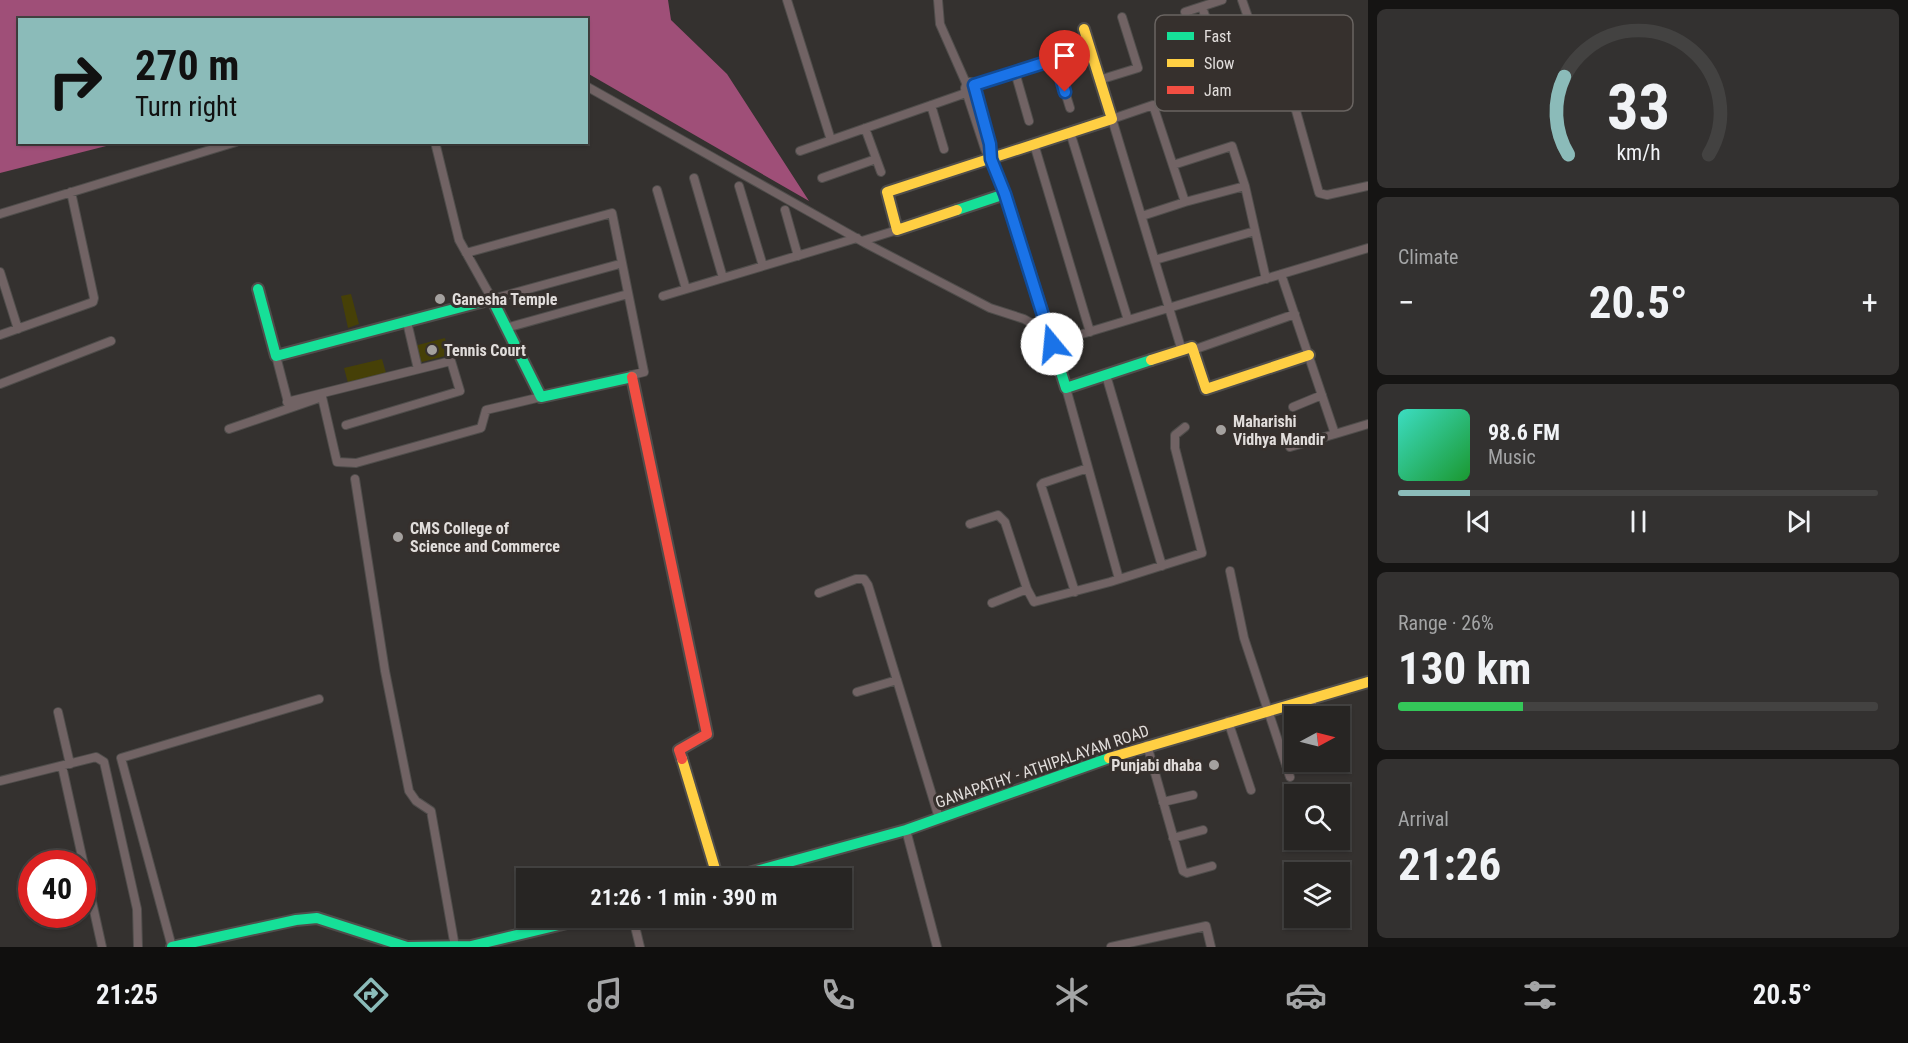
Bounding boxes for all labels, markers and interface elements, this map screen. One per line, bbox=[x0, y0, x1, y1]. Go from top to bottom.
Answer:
legend bbox=[1155, 15, 1353, 111]
text: Fast bbox=[1204, 27, 1231, 46]
pin bbox=[1039, 30, 1090, 92]
icon: arrive bbox=[1048, 39, 1081, 72]
text: 270 m bbox=[135, 41, 240, 90]
icon: right bbox=[36, 42, 114, 120]
text: Slow bbox=[1204, 54, 1234, 73]
text: 33 bbox=[1606, 71, 1670, 144]
text: Jam bbox=[1204, 81, 1231, 100]
text: Turn right bbox=[135, 91, 237, 123]
text: km/h bbox=[1616, 141, 1660, 166]
text: Climate bbox=[1398, 245, 1458, 269]
text: 20.5° bbox=[1589, 276, 1687, 329]
text: − bbox=[1398, 283, 1415, 322]
text: + bbox=[1862, 283, 1878, 322]
place label: Ganesha Temple bbox=[452, 290, 558, 309]
marker: Ganesha Temple bbox=[433, 292, 447, 306]
position arrow bbox=[1020, 312, 1084, 376]
place label: Tennis Court bbox=[444, 341, 526, 360]
marker: Tennis Court bbox=[425, 343, 439, 357]
place label: Maharishi Vidhya Mandir bbox=[1233, 412, 1325, 449]
text: 98.6 FM bbox=[1488, 420, 1560, 445]
marker: Maharishi Vidhya Mandir bbox=[1214, 423, 1228, 437]
text: Music bbox=[1488, 445, 1536, 469]
icon: previous bbox=[1462, 505, 1495, 538]
icon: pause bbox=[1622, 505, 1655, 538]
icon: next bbox=[1782, 505, 1815, 538]
place label: CMS College of Science and Commerce bbox=[410, 519, 560, 556]
marker: CMS College of Science and Commerce bbox=[391, 530, 405, 544]
text: Range · 26% bbox=[1398, 611, 1494, 635]
text: 130 km bbox=[1398, 642, 1531, 695]
north arrow bbox=[1284, 706, 1350, 772]
map controls bbox=[1284, 706, 1350, 928]
street label: GANAPATHY - ATHIPALAYAM ROAD bbox=[933, 721, 1151, 812]
place label: Punjabi dhaba bbox=[1111, 756, 1202, 775]
marker: Punjabi dhaba bbox=[1207, 758, 1221, 772]
button: search bbox=[1284, 784, 1350, 850]
text: Arrival bbox=[1398, 807, 1449, 831]
text: 21:26 bbox=[1398, 838, 1501, 891]
speed limit sign: 40 bbox=[18, 850, 96, 928]
button: layers bbox=[1284, 862, 1350, 928]
text: 21:26 · 1 min · 390 m bbox=[591, 885, 777, 910]
icon: directions bbox=[350, 974, 392, 1016]
icon: music bbox=[584, 974, 626, 1016]
icon: phone bbox=[817, 974, 859, 1016]
icon: climate bbox=[1051, 974, 1093, 1016]
icon: car bbox=[1285, 974, 1327, 1016]
icon: filters bbox=[1519, 974, 1561, 1016]
text: 21:25 bbox=[96, 979, 158, 1011]
text: 20.5° bbox=[1753, 979, 1812, 1011]

